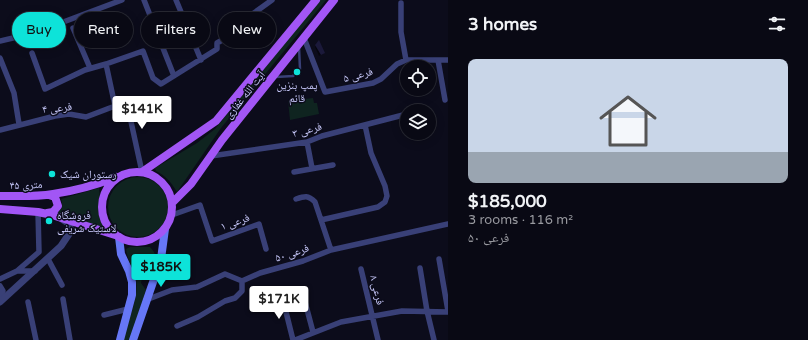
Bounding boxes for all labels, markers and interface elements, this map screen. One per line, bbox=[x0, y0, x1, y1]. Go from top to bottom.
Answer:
chip: Buy bbox=[12, 12, 66, 48]
chip: Rent bbox=[74, 12, 133, 48]
chip: Filters bbox=[141, 12, 210, 48]
chip: New bbox=[218, 12, 276, 48]
icon: filters bbox=[766, 13, 788, 35]
text: 3 homes bbox=[468, 14, 537, 35]
map controls bbox=[400, 60, 436, 140]
button: locate bbox=[400, 60, 436, 96]
street label: فرعی ۵ bbox=[342, 65, 375, 85]
marker: پمپ بنزین قائم bbox=[292, 67, 302, 77]
street label: آیت الله غفاری bbox=[222, 68, 268, 121]
place label: پمپ بنزین قائم bbox=[276, 79, 318, 106]
icon: home bbox=[592, 85, 664, 157]
pin: $141K bbox=[114, 96, 170, 130]
street label: فرعی ۴ bbox=[41, 100, 73, 116]
text: $141K bbox=[121, 101, 163, 117]
button: layers bbox=[400, 104, 436, 140]
street label: فرعی ۳ bbox=[291, 120, 324, 140]
place label: رستوران شیک bbox=[60, 168, 117, 181]
marker: رستوران شیک bbox=[47, 169, 57, 179]
street label: ۴۵ متری bbox=[9, 178, 43, 192]
text: $185,000 bbox=[468, 191, 547, 212]
place label: فروشگاه لاستیک شریفی bbox=[57, 209, 117, 235]
street label: فرعی ۱ bbox=[219, 211, 252, 233]
text: 3 rooms · 116 m² bbox=[468, 212, 573, 228]
marker: فروشگاه لاستیک شریفی bbox=[44, 216, 54, 226]
text: فرعی ۵۰ bbox=[468, 230, 509, 246]
street label: فرعی ۵۰ bbox=[273, 241, 311, 265]
pin: $185K bbox=[133, 254, 189, 288]
text: $185K bbox=[140, 259, 182, 275]
street label: فرعی ۸ bbox=[367, 274, 387, 306]
pin: $171K bbox=[251, 286, 307, 320]
text: $171K bbox=[258, 291, 300, 307]

